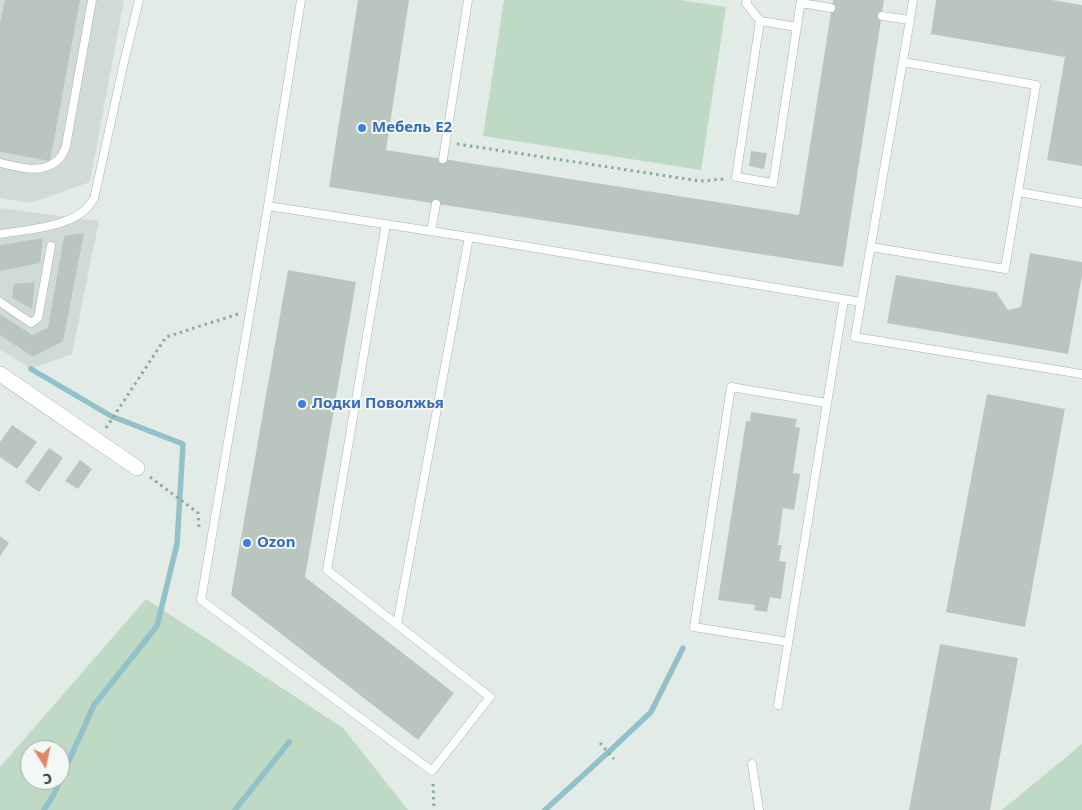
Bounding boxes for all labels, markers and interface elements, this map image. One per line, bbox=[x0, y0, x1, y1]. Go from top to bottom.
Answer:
place label: Мебель Е2 bbox=[372, 119, 452, 137]
marker: Мебель Е2 bbox=[356, 122, 368, 134]
place label: Лодки Поволжья bbox=[312, 395, 444, 413]
marker: Лодки Поволжья bbox=[296, 398, 308, 410]
place label: Ozon bbox=[257, 534, 295, 552]
marker: Ozon bbox=[241, 537, 253, 549]
north arrow bbox=[20, 740, 70, 790]
text: С bbox=[41, 769, 54, 789]

